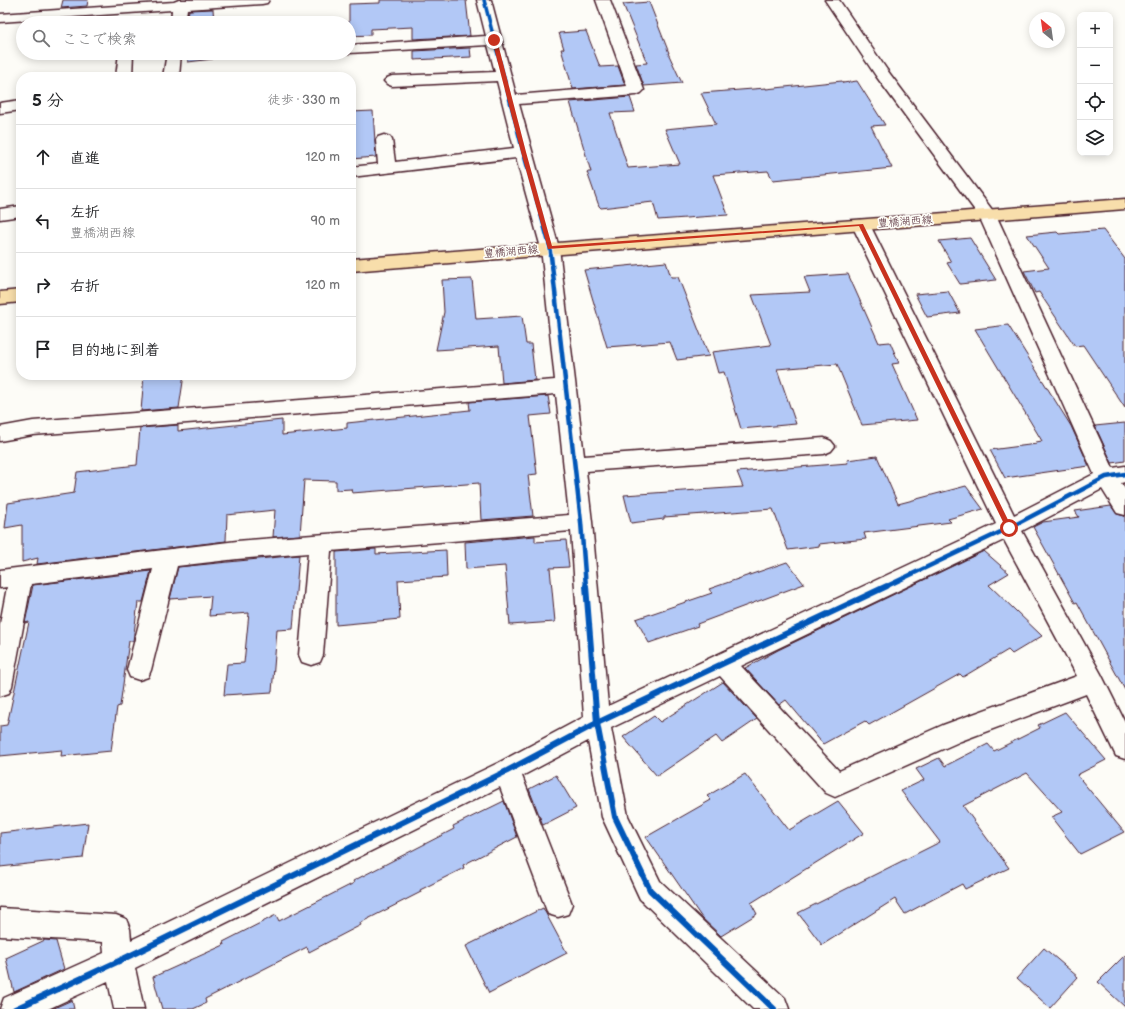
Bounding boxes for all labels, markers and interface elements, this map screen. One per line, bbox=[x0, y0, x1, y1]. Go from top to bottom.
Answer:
north arrow bbox=[1029, 12, 1065, 48]
map controls bbox=[1077, 12, 1113, 156]
button: + bbox=[1077, 12, 1113, 48]
search box bbox=[16, 16, 356, 60]
icon: search bbox=[30, 27, 52, 49]
text: ここで検索 bbox=[62, 30, 137, 49]
route end bbox=[485, 31, 503, 49]
button: − bbox=[1077, 48, 1113, 84]
button: locate bbox=[1077, 84, 1113, 120]
text: 5 分 bbox=[32, 91, 63, 111]
text: 徒歩 · 330 m bbox=[268, 92, 340, 108]
button: layers bbox=[1077, 120, 1113, 156]
icon: ahead bbox=[32, 146, 54, 168]
text: 直進 bbox=[70, 149, 100, 168]
text: 120 m bbox=[305, 149, 340, 165]
text: 左折 bbox=[70, 203, 100, 222]
icon: left bbox=[32, 210, 54, 232]
text: 90 m bbox=[311, 213, 340, 229]
street label: 豊橋湖西線 bbox=[877, 213, 933, 230]
text: 豊橋湖西線 bbox=[70, 225, 135, 241]
street label: 豊橋湖西線 bbox=[483, 243, 539, 260]
icon: right bbox=[32, 274, 54, 296]
text: 右折 bbox=[70, 277, 100, 296]
text: 120 m bbox=[305, 277, 340, 293]
icon: arrive bbox=[32, 338, 54, 360]
text: 目的地に到着 bbox=[70, 341, 160, 360]
route start bbox=[1000, 519, 1018, 537]

